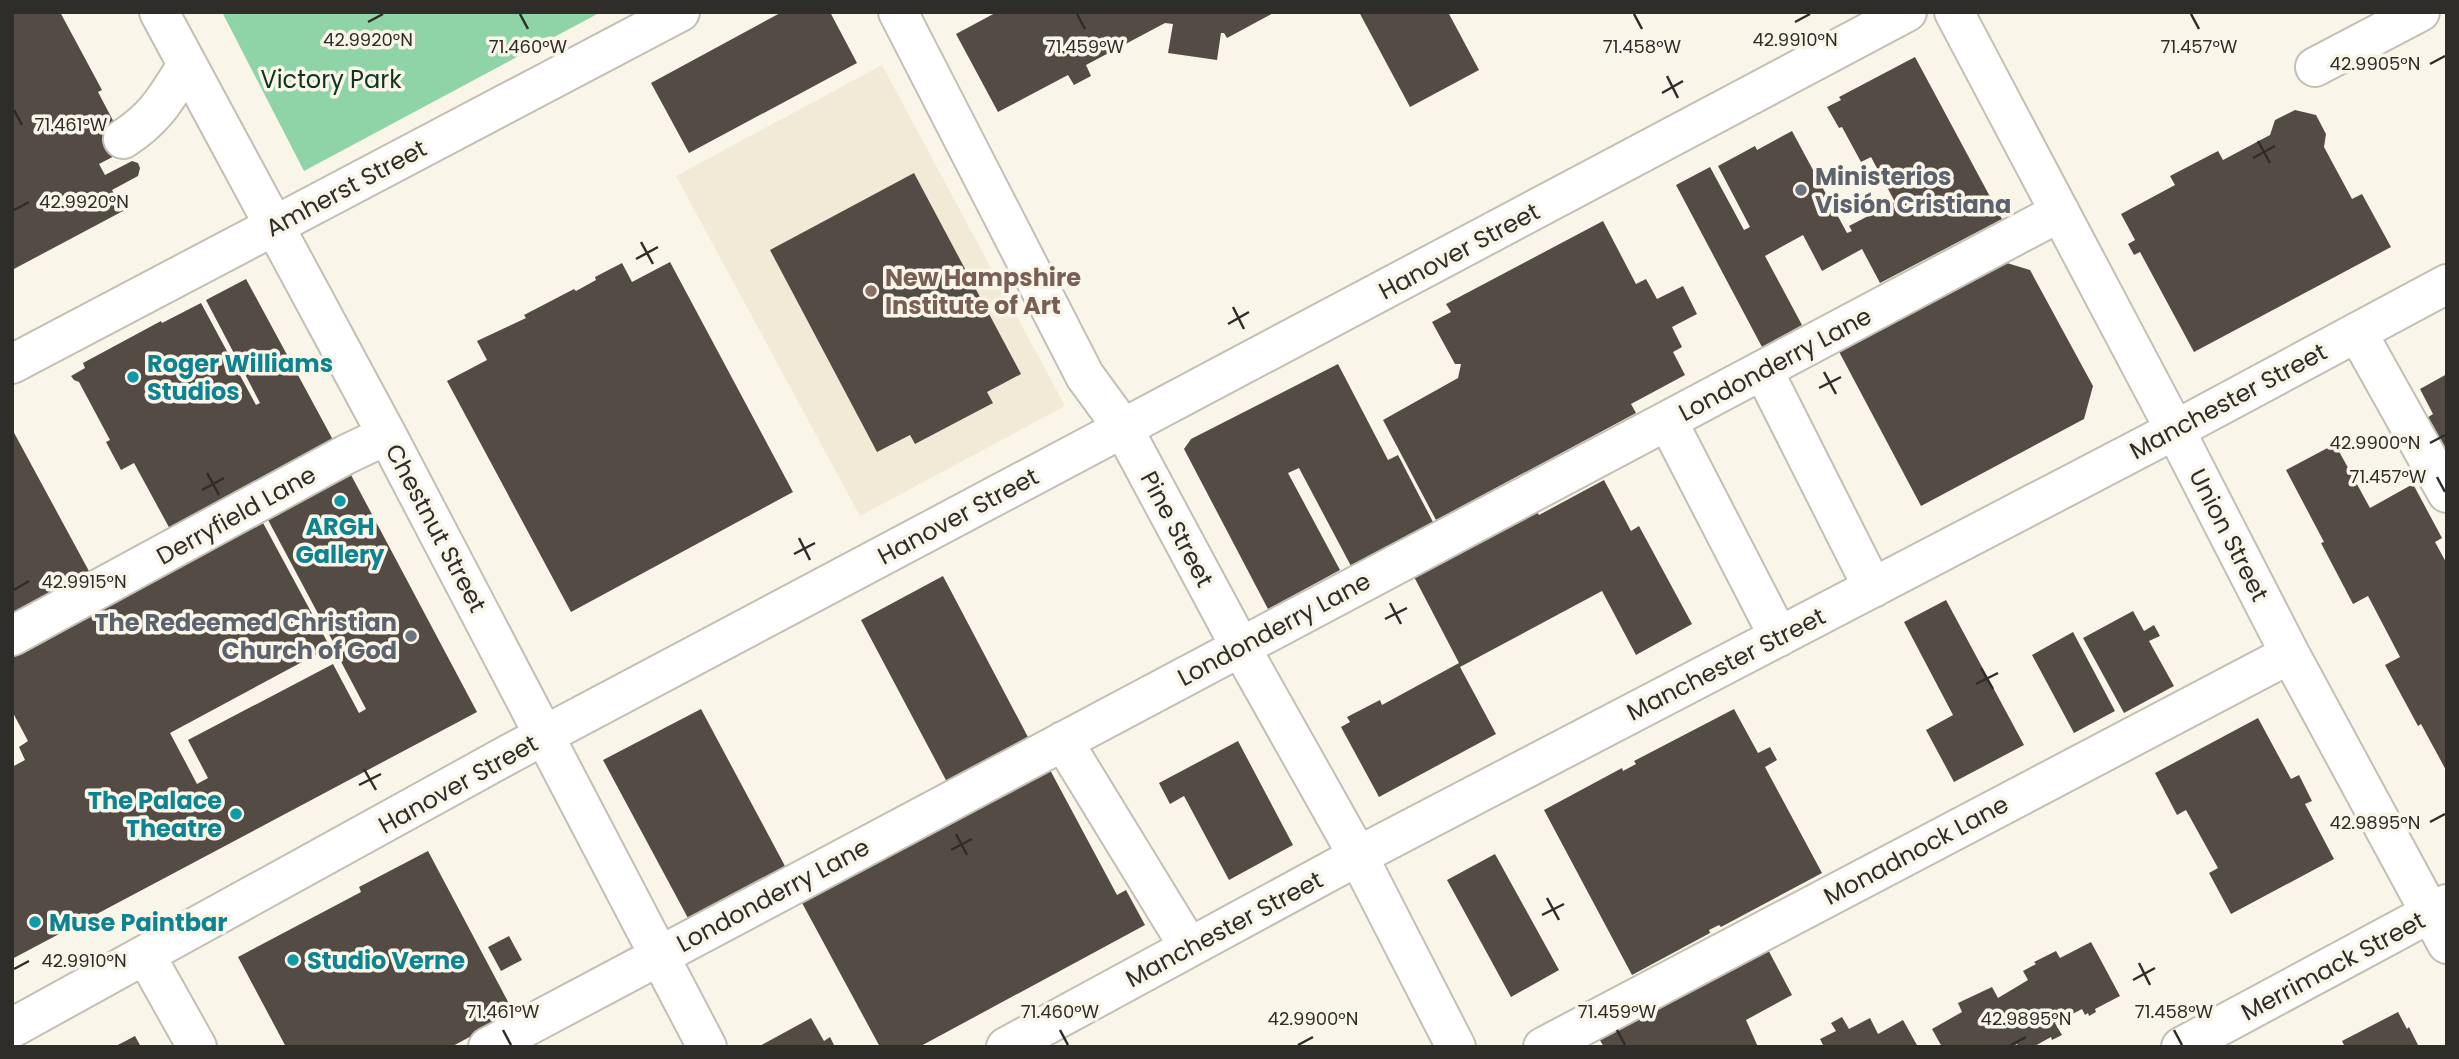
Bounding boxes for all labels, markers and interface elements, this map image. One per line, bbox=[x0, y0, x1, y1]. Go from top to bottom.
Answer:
text: 42.9920°N bbox=[323, 27, 413, 52]
text: 42.9910°N bbox=[1752, 27, 1838, 52]
text: 71.460°W bbox=[489, 34, 568, 59]
text: 71.459°W bbox=[1046, 34, 1125, 59]
text: 71.458°W bbox=[1603, 34, 1682, 59]
text: 71.457°W bbox=[2161, 34, 2238, 59]
text: 42.9905°N bbox=[2330, 51, 2420, 76]
park label: Victory Park bbox=[260, 63, 402, 96]
text: 71.461°W bbox=[35, 112, 108, 137]
street label: Amherst Street bbox=[260, 132, 432, 244]
place label: Ministerios Visión Cristiana bbox=[1815, 160, 2011, 221]
marker: Ministerios Visión Cristiana bbox=[1793, 182, 1809, 198]
text: 42.9920°N bbox=[39, 189, 129, 214]
street label: Hanover Street bbox=[1373, 195, 1545, 307]
place label: New Hampshire Institute of Art bbox=[885, 261, 1081, 322]
marker: New Hampshire Institute of Art bbox=[863, 283, 879, 299]
street label: Londonderry Lane bbox=[1673, 299, 1877, 429]
street label: Manchester Street bbox=[2124, 335, 2332, 467]
place label: Roger Williams Studios bbox=[147, 347, 333, 408]
marker: Roger Williams Studios bbox=[125, 369, 141, 385]
text: 42.9900°N bbox=[2330, 430, 2420, 455]
street label: Chestnut Street bbox=[378, 438, 494, 618]
street label: Derryfield Lane bbox=[150, 458, 322, 572]
street label: Hanover Street bbox=[872, 460, 1044, 572]
street label: Union Street bbox=[2181, 463, 2277, 607]
text: 71.457°W bbox=[2350, 464, 2427, 489]
street label: Pine Street bbox=[1133, 465, 1221, 593]
marker: ARGH Gallery bbox=[332, 493, 348, 509]
place label: ARGH Gallery bbox=[296, 510, 385, 571]
street label: Londonderry Lane bbox=[1172, 564, 1376, 694]
text: 42.9915°N bbox=[41, 569, 127, 594]
street label: Manchester Street bbox=[1621, 600, 1831, 728]
place label: The Redeemed Christian Church of God bbox=[94, 606, 397, 667]
marker: The Redeemed Christian Church of God bbox=[403, 628, 419, 644]
street label: Hanover Street bbox=[372, 727, 544, 841]
place label: The Palace Theatre bbox=[88, 784, 222, 845]
street label: Monadnock Lane bbox=[1818, 787, 2014, 913]
marker: The Palace Theatre bbox=[228, 806, 244, 822]
text: 42.9895°N bbox=[2330, 810, 2420, 835]
street label: Londonderry Lane bbox=[671, 830, 875, 960]
street label: Manchester Street bbox=[1120, 863, 1328, 995]
street label: Merrimack Street bbox=[2235, 904, 2431, 1028]
place label: Muse Paintbar bbox=[49, 906, 228, 939]
marker: Muse Paintbar bbox=[27, 914, 43, 930]
place label: Studio Verne bbox=[307, 944, 465, 977]
text: 42.9910°N bbox=[41, 948, 127, 973]
marker: Studio Verne bbox=[285, 952, 301, 968]
text: 71.461°W bbox=[467, 999, 540, 1024]
text: 71.460°W bbox=[1021, 999, 1100, 1024]
text: 71.459°W bbox=[1578, 999, 1657, 1024]
text: 71.458°W bbox=[2135, 999, 2214, 1024]
text: 42.9900°N bbox=[1268, 1006, 1358, 1031]
text: 42.9895°N bbox=[1981, 1006, 2071, 1031]

